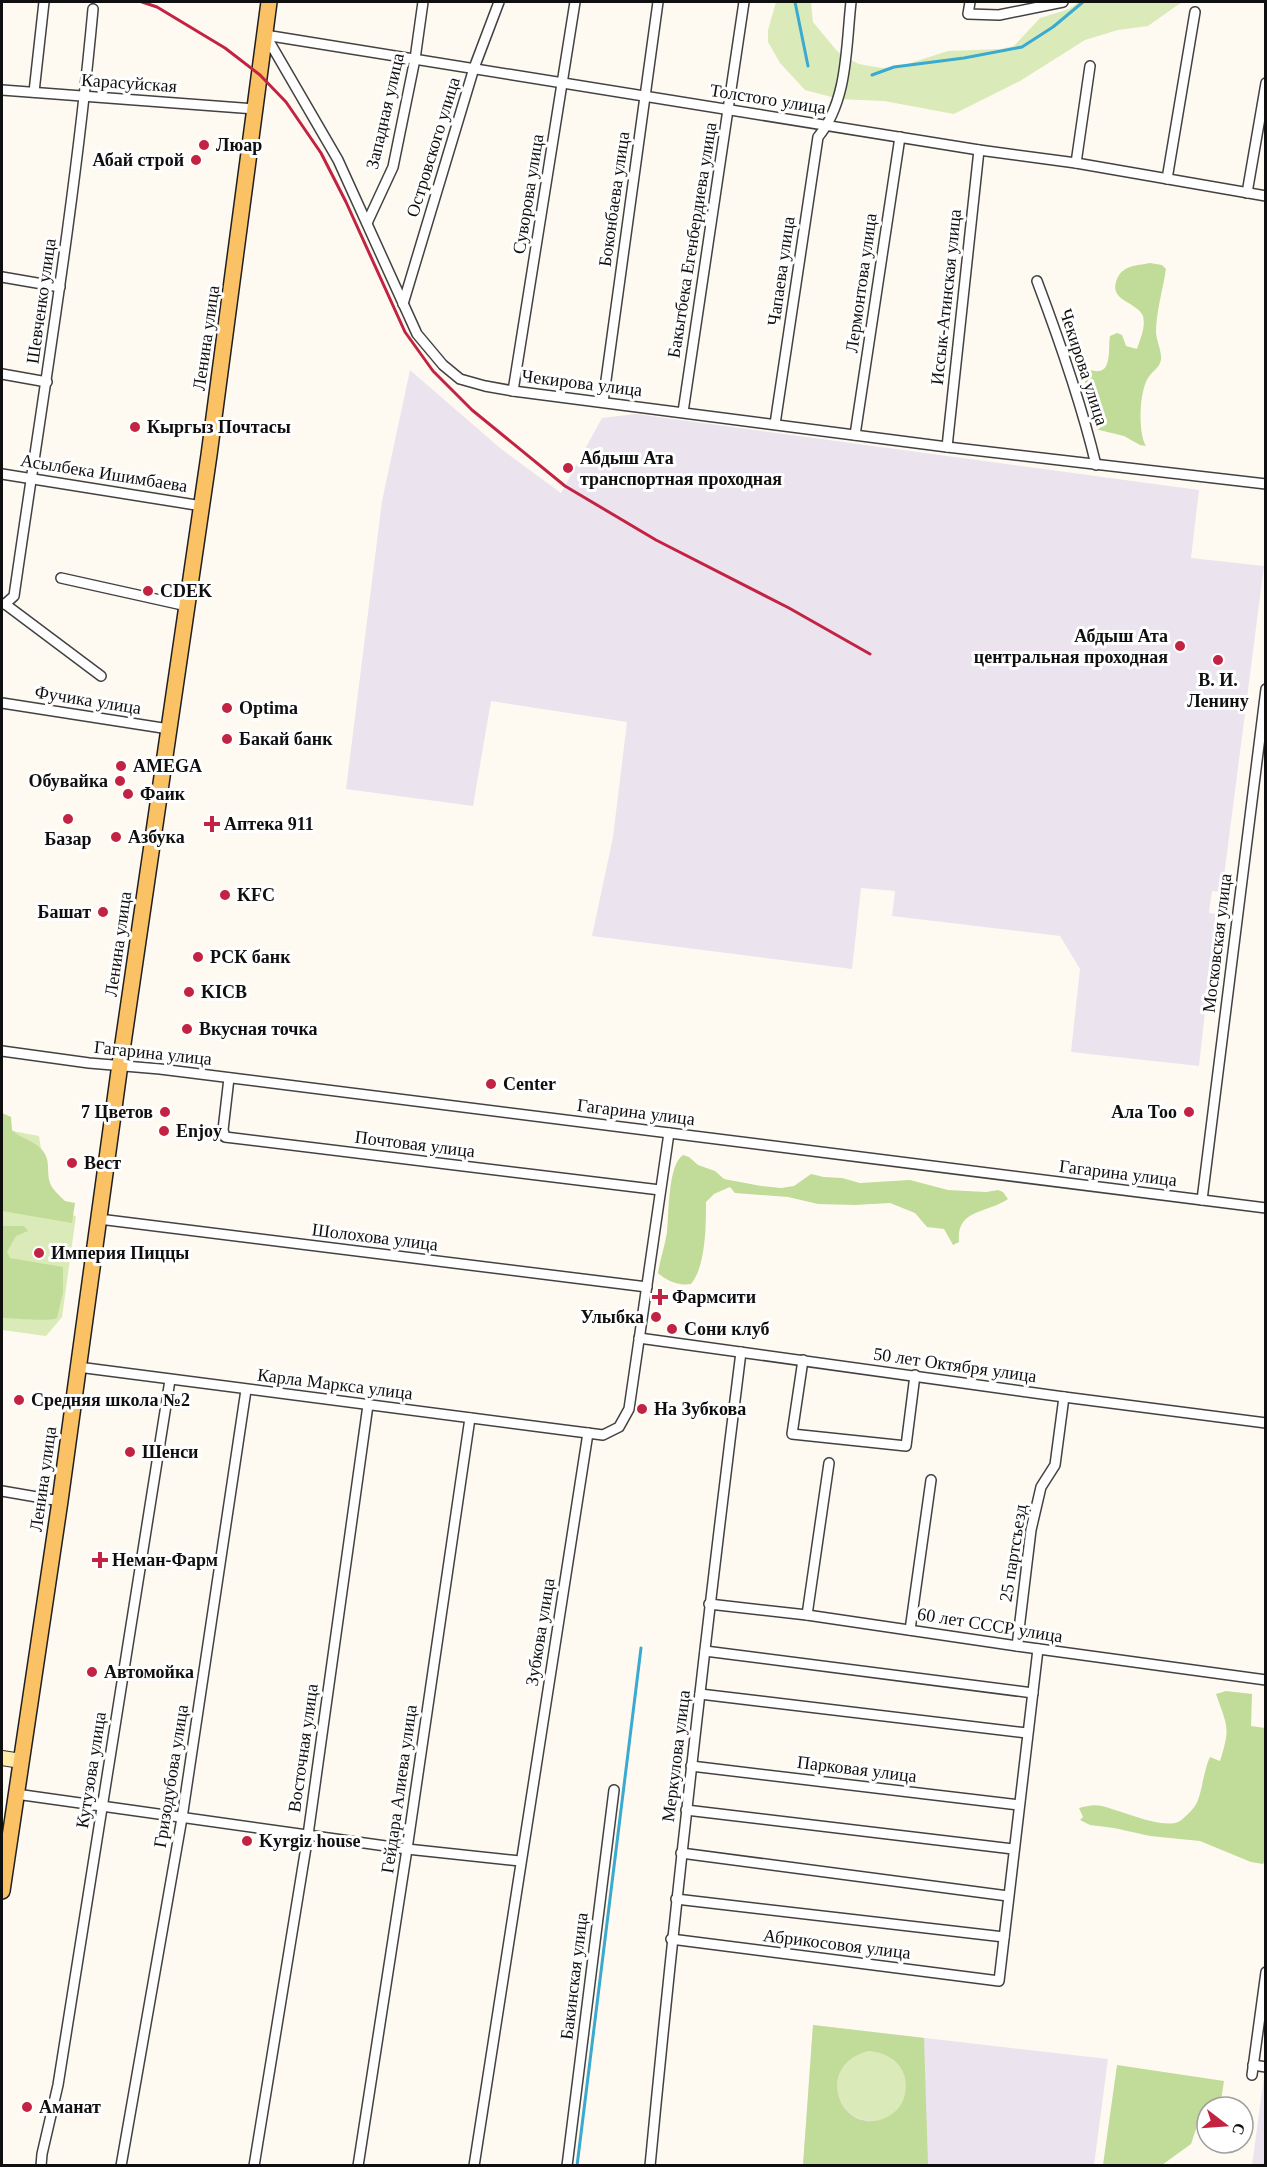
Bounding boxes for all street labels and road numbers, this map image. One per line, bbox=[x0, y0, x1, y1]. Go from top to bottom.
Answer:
street label: Западная улица bbox=[362, 51, 408, 171]
street label: Карасуйская bbox=[80, 70, 178, 96]
street label: Островского улица bbox=[402, 75, 464, 219]
street label: Толстого улица bbox=[709, 80, 827, 118]
street label: Бакытбека Егенбердиева улица bbox=[663, 121, 721, 359]
street label: Боконбаева улица bbox=[595, 130, 633, 268]
street label: Суворова улица bbox=[509, 133, 547, 255]
street label: Иссык-Атинская улица bbox=[927, 208, 965, 386]
street label: Лермонтова улица bbox=[841, 212, 881, 354]
street label: Чапаева улица bbox=[763, 215, 799, 327]
street label: Шевченко улица bbox=[22, 237, 60, 365]
street label: Ленина улица bbox=[189, 284, 223, 392]
street label: Чекирова улица bbox=[1056, 306, 1112, 428]
street label: Чекирова улица bbox=[521, 366, 643, 400]
street label: Асылбека Ишимбаева bbox=[19, 450, 189, 496]
street label: Фучика улица bbox=[33, 682, 143, 718]
street label: Московская улица bbox=[1199, 872, 1235, 1014]
street label: Ленина улица bbox=[101, 890, 135, 998]
street label: Гагарина улица bbox=[93, 1037, 213, 1069]
street label: Гагарина улица bbox=[576, 1095, 696, 1129]
street label: Почтовая улица bbox=[354, 1127, 476, 1161]
street label: Гагарина улица bbox=[1058, 1156, 1178, 1190]
street label: Шолохова улица bbox=[311, 1219, 439, 1255]
street label: 50 лет Октября улица bbox=[872, 1344, 1038, 1386]
street label: Карла Маркса улица bbox=[256, 1365, 414, 1403]
street label: Ленина улица bbox=[26, 1425, 60, 1533]
street label: 25 партсъезд bbox=[995, 1503, 1031, 1603]
street label: Зубкова улица bbox=[522, 1577, 558, 1687]
street label: 60 лет СССР улица bbox=[916, 1604, 1064, 1646]
street label: Восточная улица bbox=[284, 1682, 322, 1814]
street label: Меркулова улица bbox=[658, 1689, 694, 1823]
street label: Гризодубова улица bbox=[150, 1703, 192, 1849]
street label: Гейдара Алиева улица bbox=[377, 1703, 421, 1875]
street label: Кутузова улица bbox=[72, 1710, 110, 1830]
street label: Парковая улица bbox=[796, 1752, 918, 1786]
street label: Бакинская улица bbox=[556, 1911, 592, 2041]
street label: Абрикосовоя улица bbox=[762, 1925, 912, 1963]

